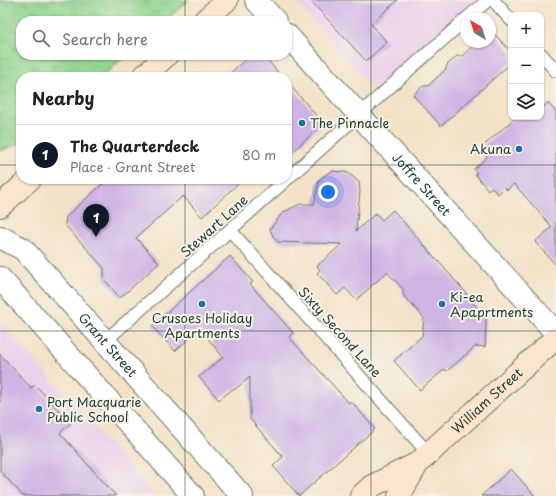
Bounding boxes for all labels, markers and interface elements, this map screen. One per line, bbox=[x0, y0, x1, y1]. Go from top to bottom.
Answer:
north arrow bbox=[460, 12, 496, 48]
map controls bbox=[508, 12, 544, 120]
button: + bbox=[508, 12, 544, 48]
search box bbox=[16, 16, 292, 60]
icon: search bbox=[30, 27, 52, 49]
text: Search here bbox=[62, 27, 148, 50]
button: − bbox=[508, 48, 544, 84]
button: layers bbox=[508, 84, 544, 120]
text: Nearby bbox=[32, 85, 94, 111]
place label: The Pinnacle bbox=[310, 113, 389, 132]
marker: The Pinnacle bbox=[297, 118, 307, 128]
text: The Quarterdeck bbox=[70, 134, 199, 157]
place label: Akuna bbox=[470, 139, 512, 158]
marker: Akuna bbox=[514, 144, 524, 154]
text: 1 bbox=[42, 145, 48, 164]
text: 80 m bbox=[242, 145, 276, 164]
street label: Joffre Street bbox=[388, 148, 456, 220]
text: Place · Grant Street bbox=[70, 157, 195, 176]
your location bbox=[318, 182, 338, 202]
street label: Stewart Lane bbox=[176, 190, 252, 261]
pin: 1 bbox=[83, 204, 109, 237]
street label: Sixty Second Lane bbox=[294, 282, 386, 381]
place label: Ki-ea Apaprtments bbox=[450, 287, 533, 321]
marker: Crusoes Holiday Apartments bbox=[197, 299, 207, 309]
marker: Ki-ea Apaprtments bbox=[437, 299, 447, 309]
street label: Grant Street bbox=[75, 308, 142, 381]
place label: Crusoes Holiday Apartments bbox=[152, 308, 252, 342]
street label: William Street bbox=[447, 363, 526, 438]
place label: Port Macquarie Public School bbox=[47, 392, 142, 426]
marker: Port Macquarie Public School bbox=[34, 404, 44, 414]

